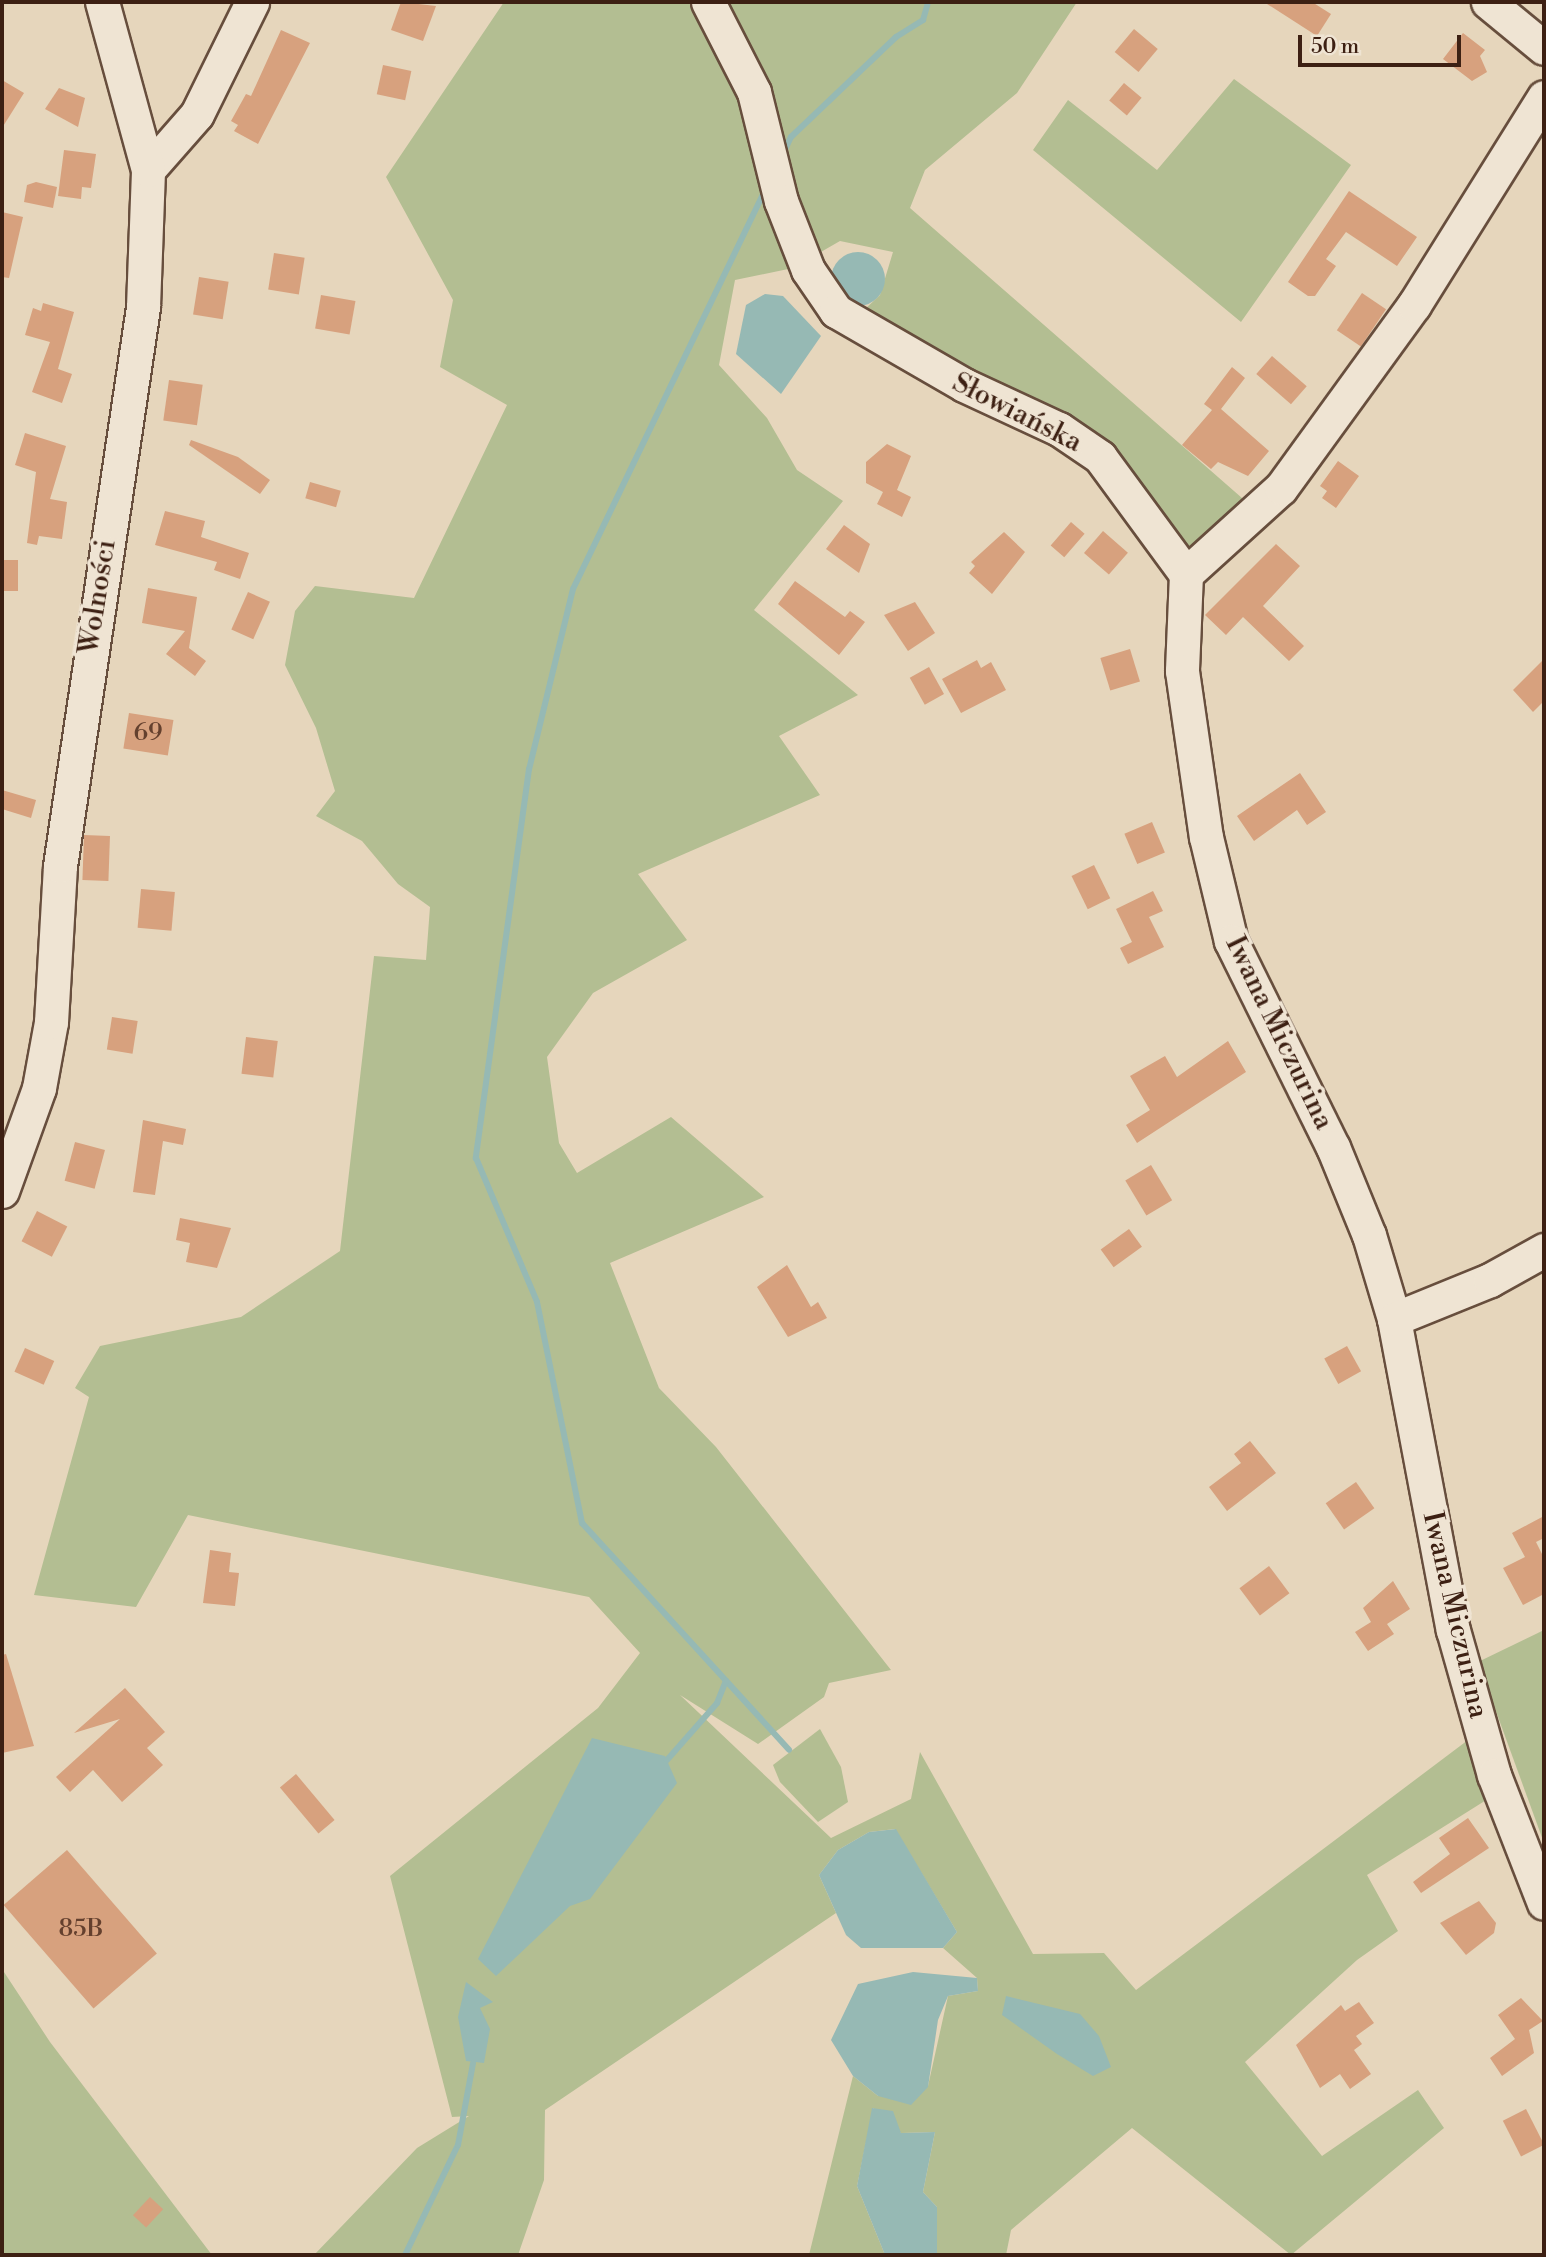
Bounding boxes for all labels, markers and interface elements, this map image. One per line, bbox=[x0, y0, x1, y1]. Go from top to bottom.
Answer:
scale bar bbox=[1301, 21, 1464, 65]
text: 50 m bbox=[1311, 34, 1359, 60]
street label: Słowiańska bbox=[947, 366, 1087, 460]
street label: Wolności bbox=[72, 537, 124, 657]
house number: 69 bbox=[133, 720, 163, 748]
street label: Iwana Miczurina bbox=[1218, 931, 1340, 1135]
street label: Iwana Miczurina bbox=[1415, 1508, 1495, 1722]
house number: 85B bbox=[59, 1916, 103, 1944]

